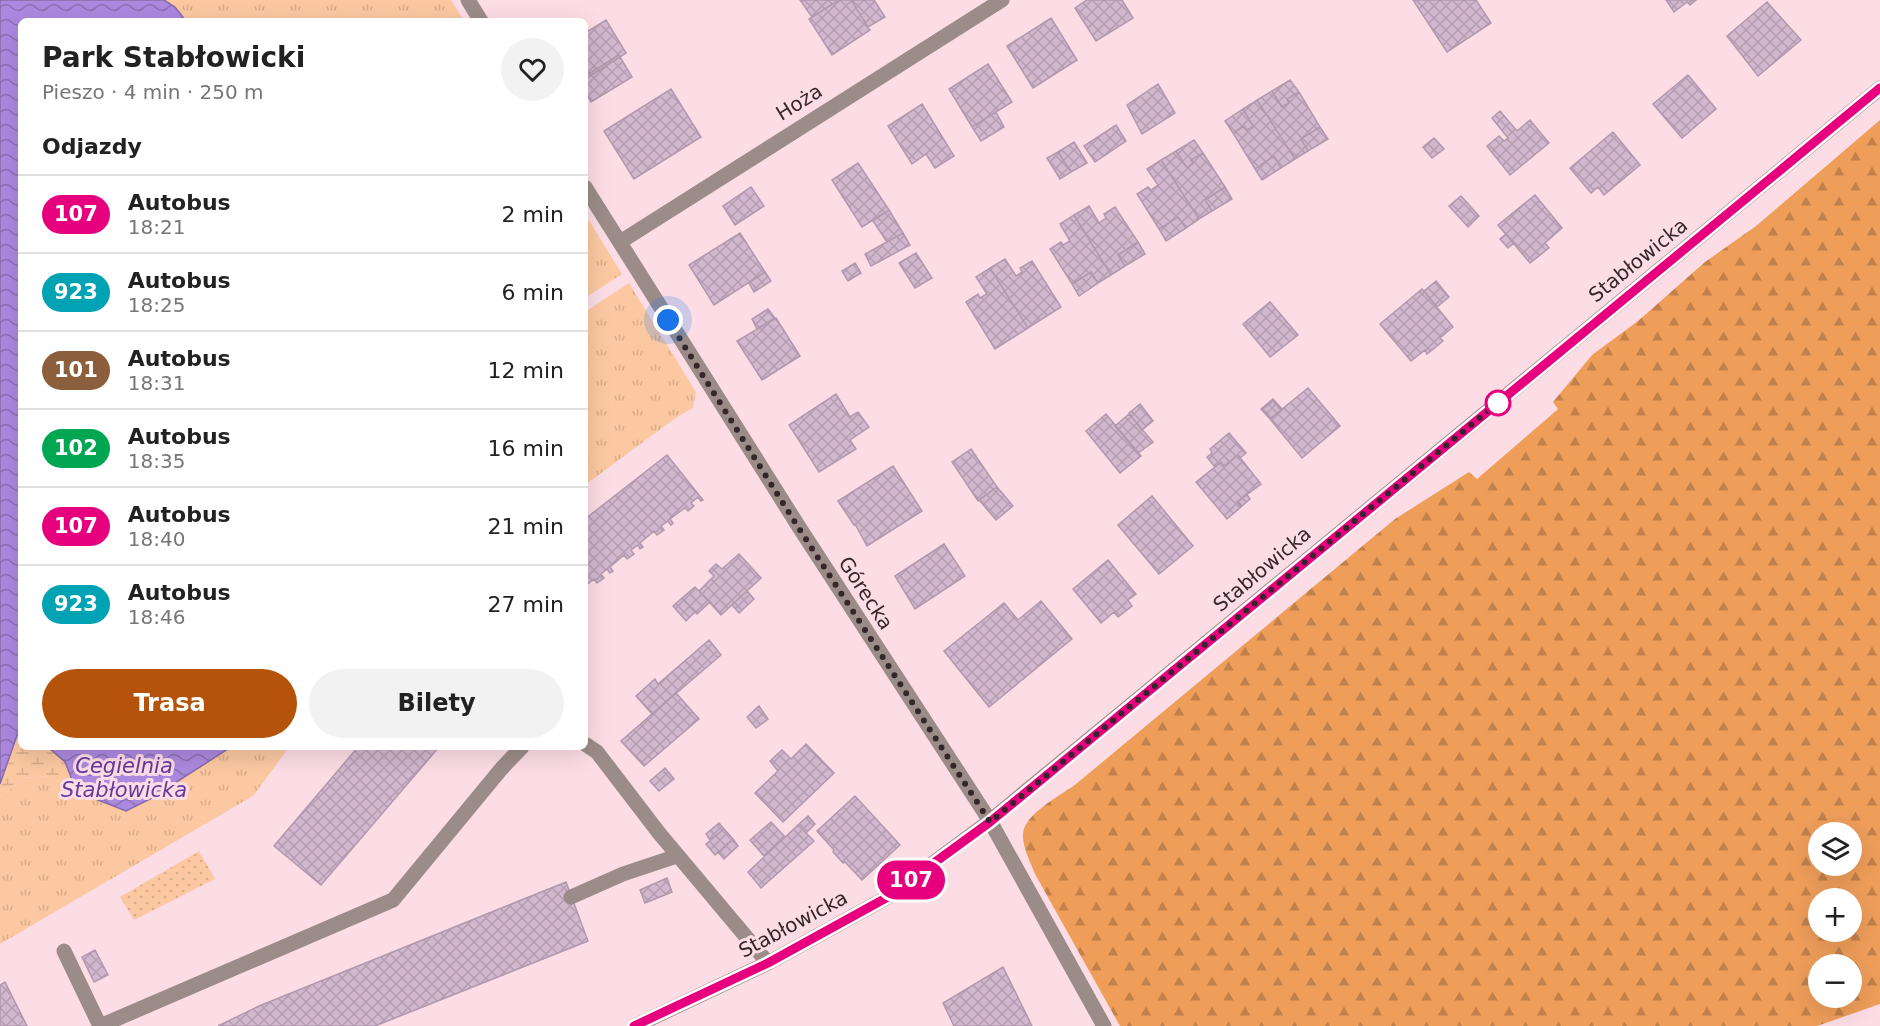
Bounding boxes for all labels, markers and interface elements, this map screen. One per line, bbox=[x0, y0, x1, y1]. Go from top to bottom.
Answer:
button: heart bbox=[501, 38, 564, 101]
text: Park Stabłowicki bbox=[42, 41, 305, 74]
street label: Hoża bbox=[771, 79, 827, 125]
text: Pieszo · 4 min · 250 m bbox=[42, 80, 264, 104]
text: Odjazdy bbox=[42, 134, 142, 159]
text: Autobus bbox=[128, 190, 231, 215]
text: 107 bbox=[54, 202, 98, 226]
text: 2 min bbox=[502, 202, 564, 227]
street label: Stabłowicka bbox=[1584, 213, 1692, 307]
text: 18:21 bbox=[128, 215, 185, 239]
text: Autobus bbox=[128, 268, 231, 293]
text: 923 bbox=[54, 280, 98, 304]
text: 6 min bbox=[502, 280, 564, 305]
text: 18:25 bbox=[128, 293, 185, 317]
your location bbox=[653, 305, 683, 335]
text: Autobus bbox=[128, 346, 231, 371]
text: 101 bbox=[54, 358, 98, 382]
text: 12 min bbox=[488, 358, 564, 383]
text: 18:31 bbox=[128, 371, 185, 395]
unlabelled marker bbox=[1485, 390, 1511, 416]
text: Autobus bbox=[128, 424, 231, 449]
text: 102 bbox=[54, 436, 98, 460]
text: 16 min bbox=[488, 436, 564, 461]
text: 18:35 bbox=[128, 449, 185, 473]
text: Autobus bbox=[128, 502, 231, 527]
text: 107 bbox=[54, 514, 98, 538]
text: 21 min bbox=[488, 514, 564, 539]
street label: Stabłowicka bbox=[1208, 521, 1316, 617]
text: 18:40 bbox=[128, 527, 185, 551]
street label: Górecka bbox=[834, 552, 898, 634]
text: Autobus bbox=[128, 580, 231, 605]
text: 923 bbox=[54, 592, 98, 616]
text: 27 min bbox=[488, 592, 564, 617]
text: 18:46 bbox=[128, 605, 185, 629]
button: Trasa bbox=[42, 669, 297, 738]
button: Bilety bbox=[309, 669, 564, 738]
water label: Cegielnia Stabłowicka bbox=[61, 754, 187, 802]
map controls bbox=[1808, 822, 1862, 1008]
button: layers bbox=[1808, 822, 1862, 876]
line badge: 107 bbox=[876, 860, 946, 900]
text: 107 bbox=[889, 868, 933, 892]
street label: Stabłowicka bbox=[734, 885, 852, 963]
button: + bbox=[1808, 888, 1862, 942]
button: − bbox=[1808, 954, 1862, 1008]

